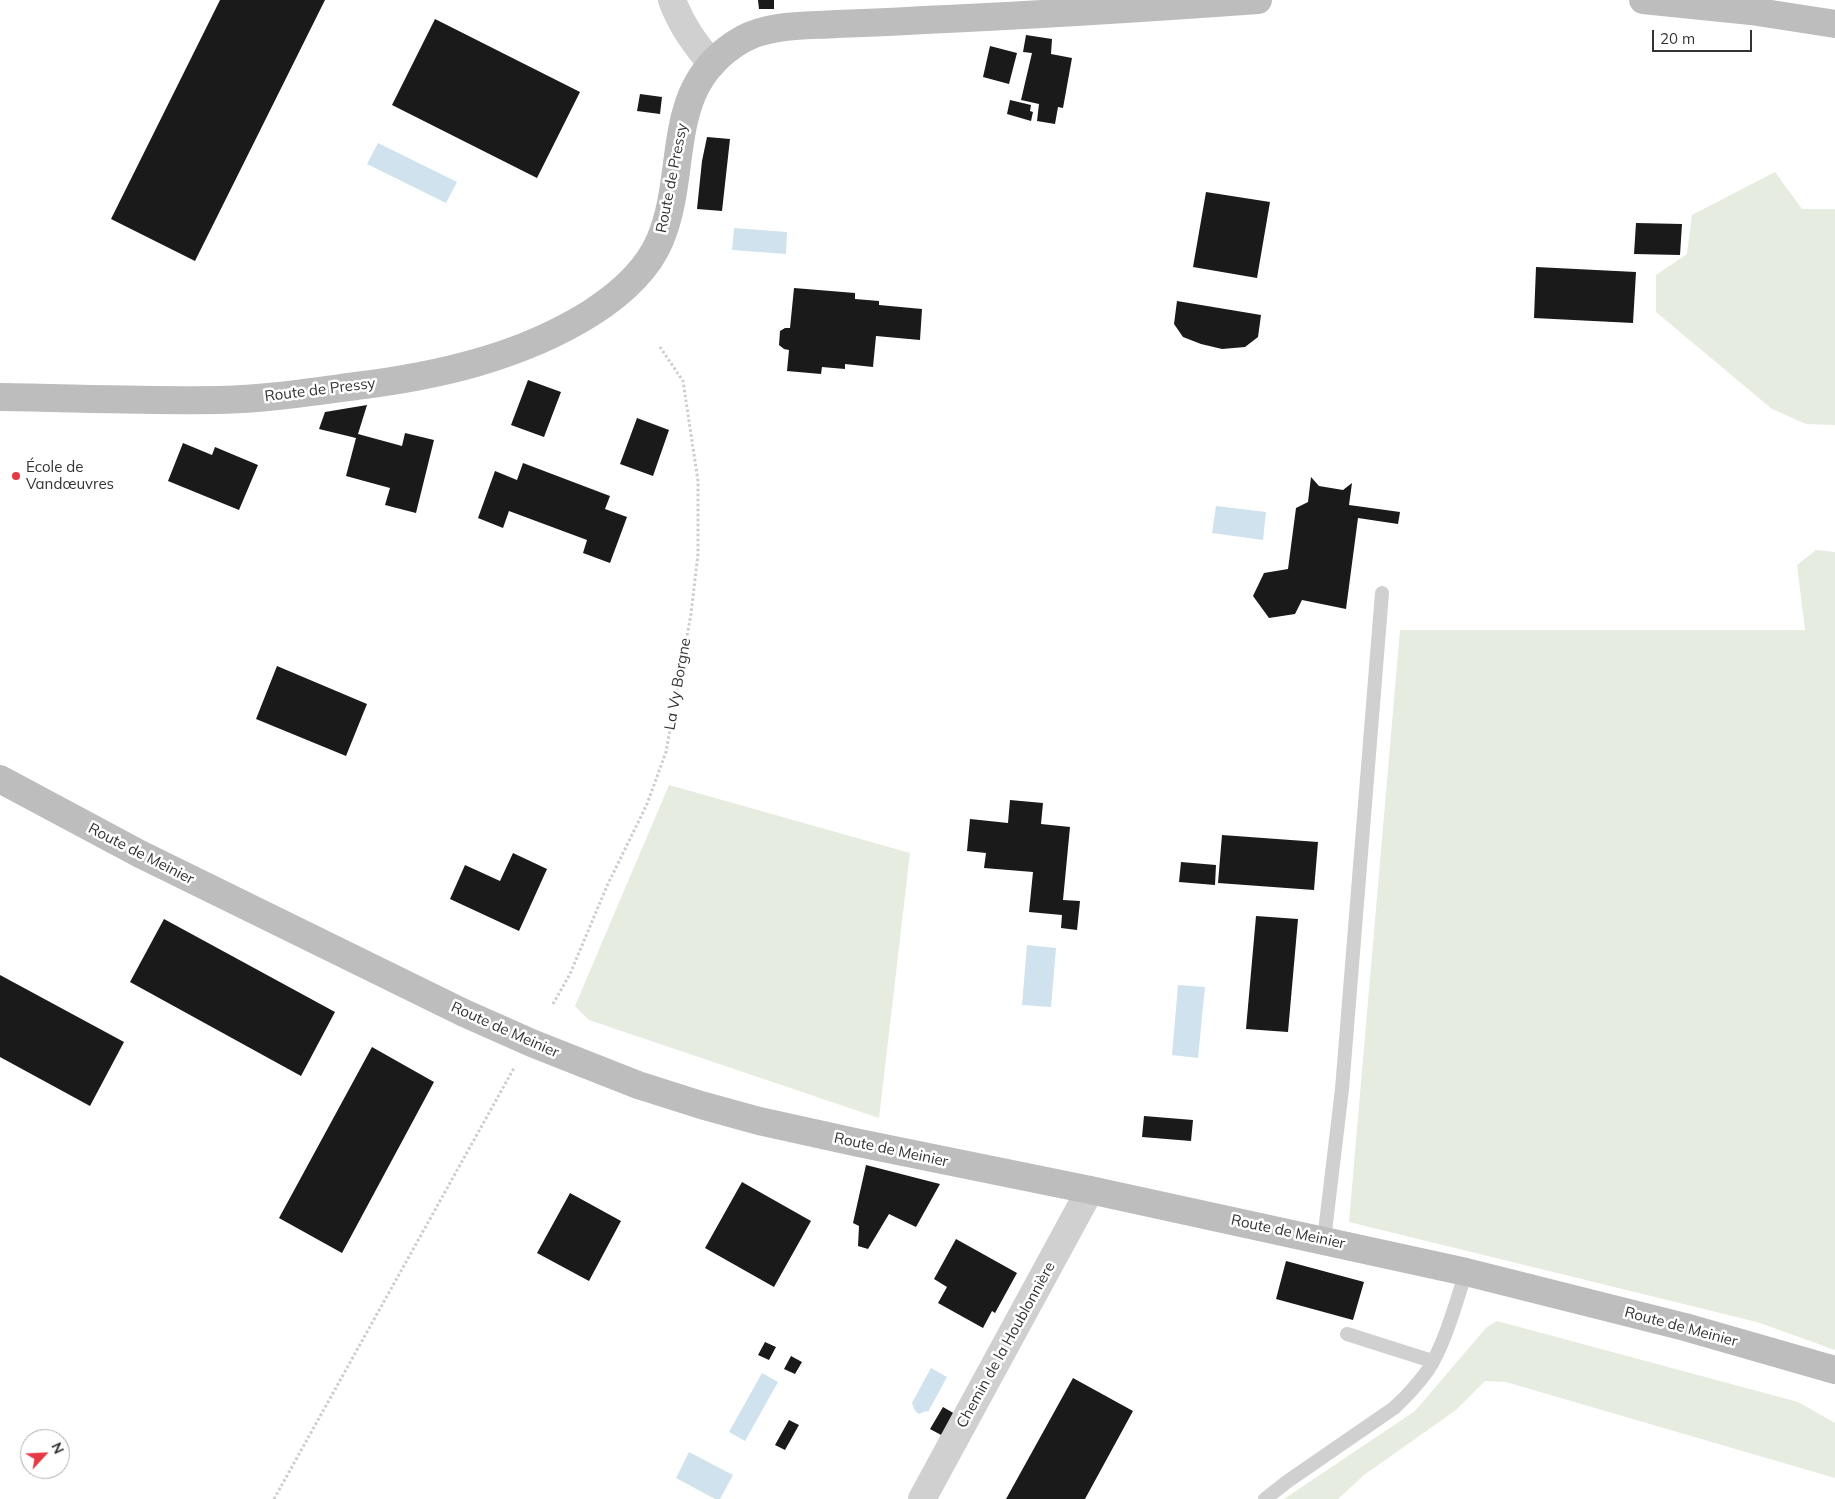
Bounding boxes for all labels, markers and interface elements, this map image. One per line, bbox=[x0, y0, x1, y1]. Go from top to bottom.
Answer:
scale bar bbox=[1655, 20, 1755, 52]
text: 20 m bbox=[1660, 29, 1695, 48]
street label: Route de Pressy bbox=[653, 122, 691, 234]
street label: Route de Pressy bbox=[264, 374, 376, 406]
place label: École de Vandœuvres bbox=[26, 458, 114, 493]
marker: École de Vandœuvres bbox=[10, 470, 22, 482]
street label: La Vy Borgne bbox=[661, 637, 695, 731]
street label: Route de Meinier bbox=[85, 820, 197, 888]
street label: Route de Meinier bbox=[448, 998, 562, 1062]
street label: Route de Meinier bbox=[832, 1129, 950, 1171]
street label: Route de Meinier bbox=[1229, 1211, 1347, 1253]
street label: Chemin de la Houblonnière bbox=[953, 1259, 1059, 1431]
street label: Route de Meinier bbox=[1622, 1303, 1740, 1351]
north arrow bbox=[20, 1429, 70, 1479]
text: N bbox=[47, 1439, 68, 1457]

